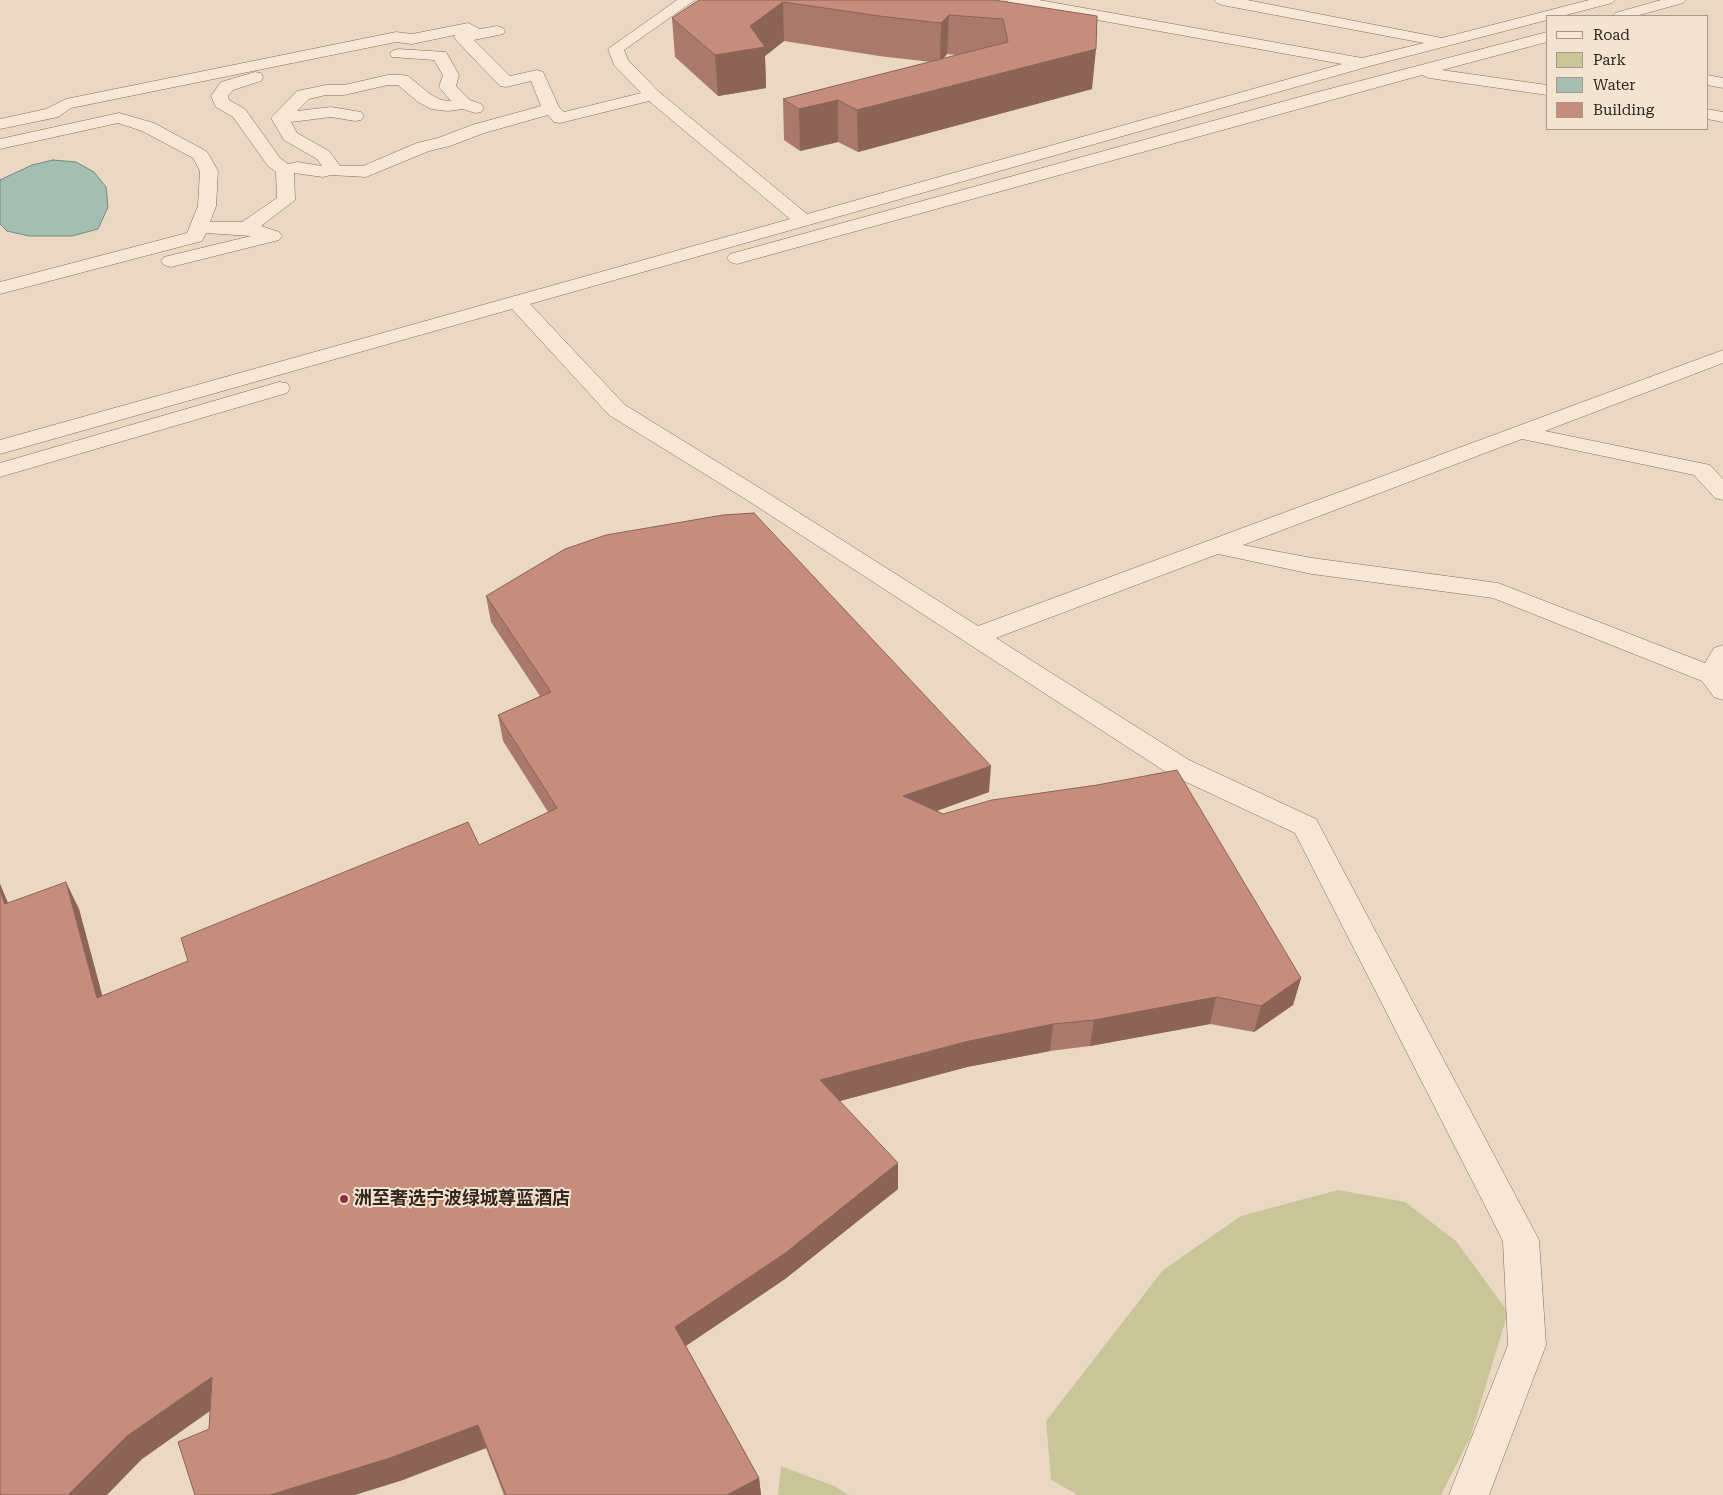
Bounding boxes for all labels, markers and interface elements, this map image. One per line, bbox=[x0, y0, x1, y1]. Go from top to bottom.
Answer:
legend bbox=[1546, 15, 1708, 130]
text: Road bbox=[1593, 26, 1630, 44]
text: Park bbox=[1593, 51, 1626, 69]
text: Water bbox=[1593, 76, 1635, 94]
text: Building bbox=[1593, 101, 1654, 119]
place label: 洲至奢选宁波绿城尊蓝酒店 bbox=[354, 1188, 570, 1210]
marker: 洲至奢选宁波绿城尊蓝酒店 bbox=[338, 1193, 350, 1205]

